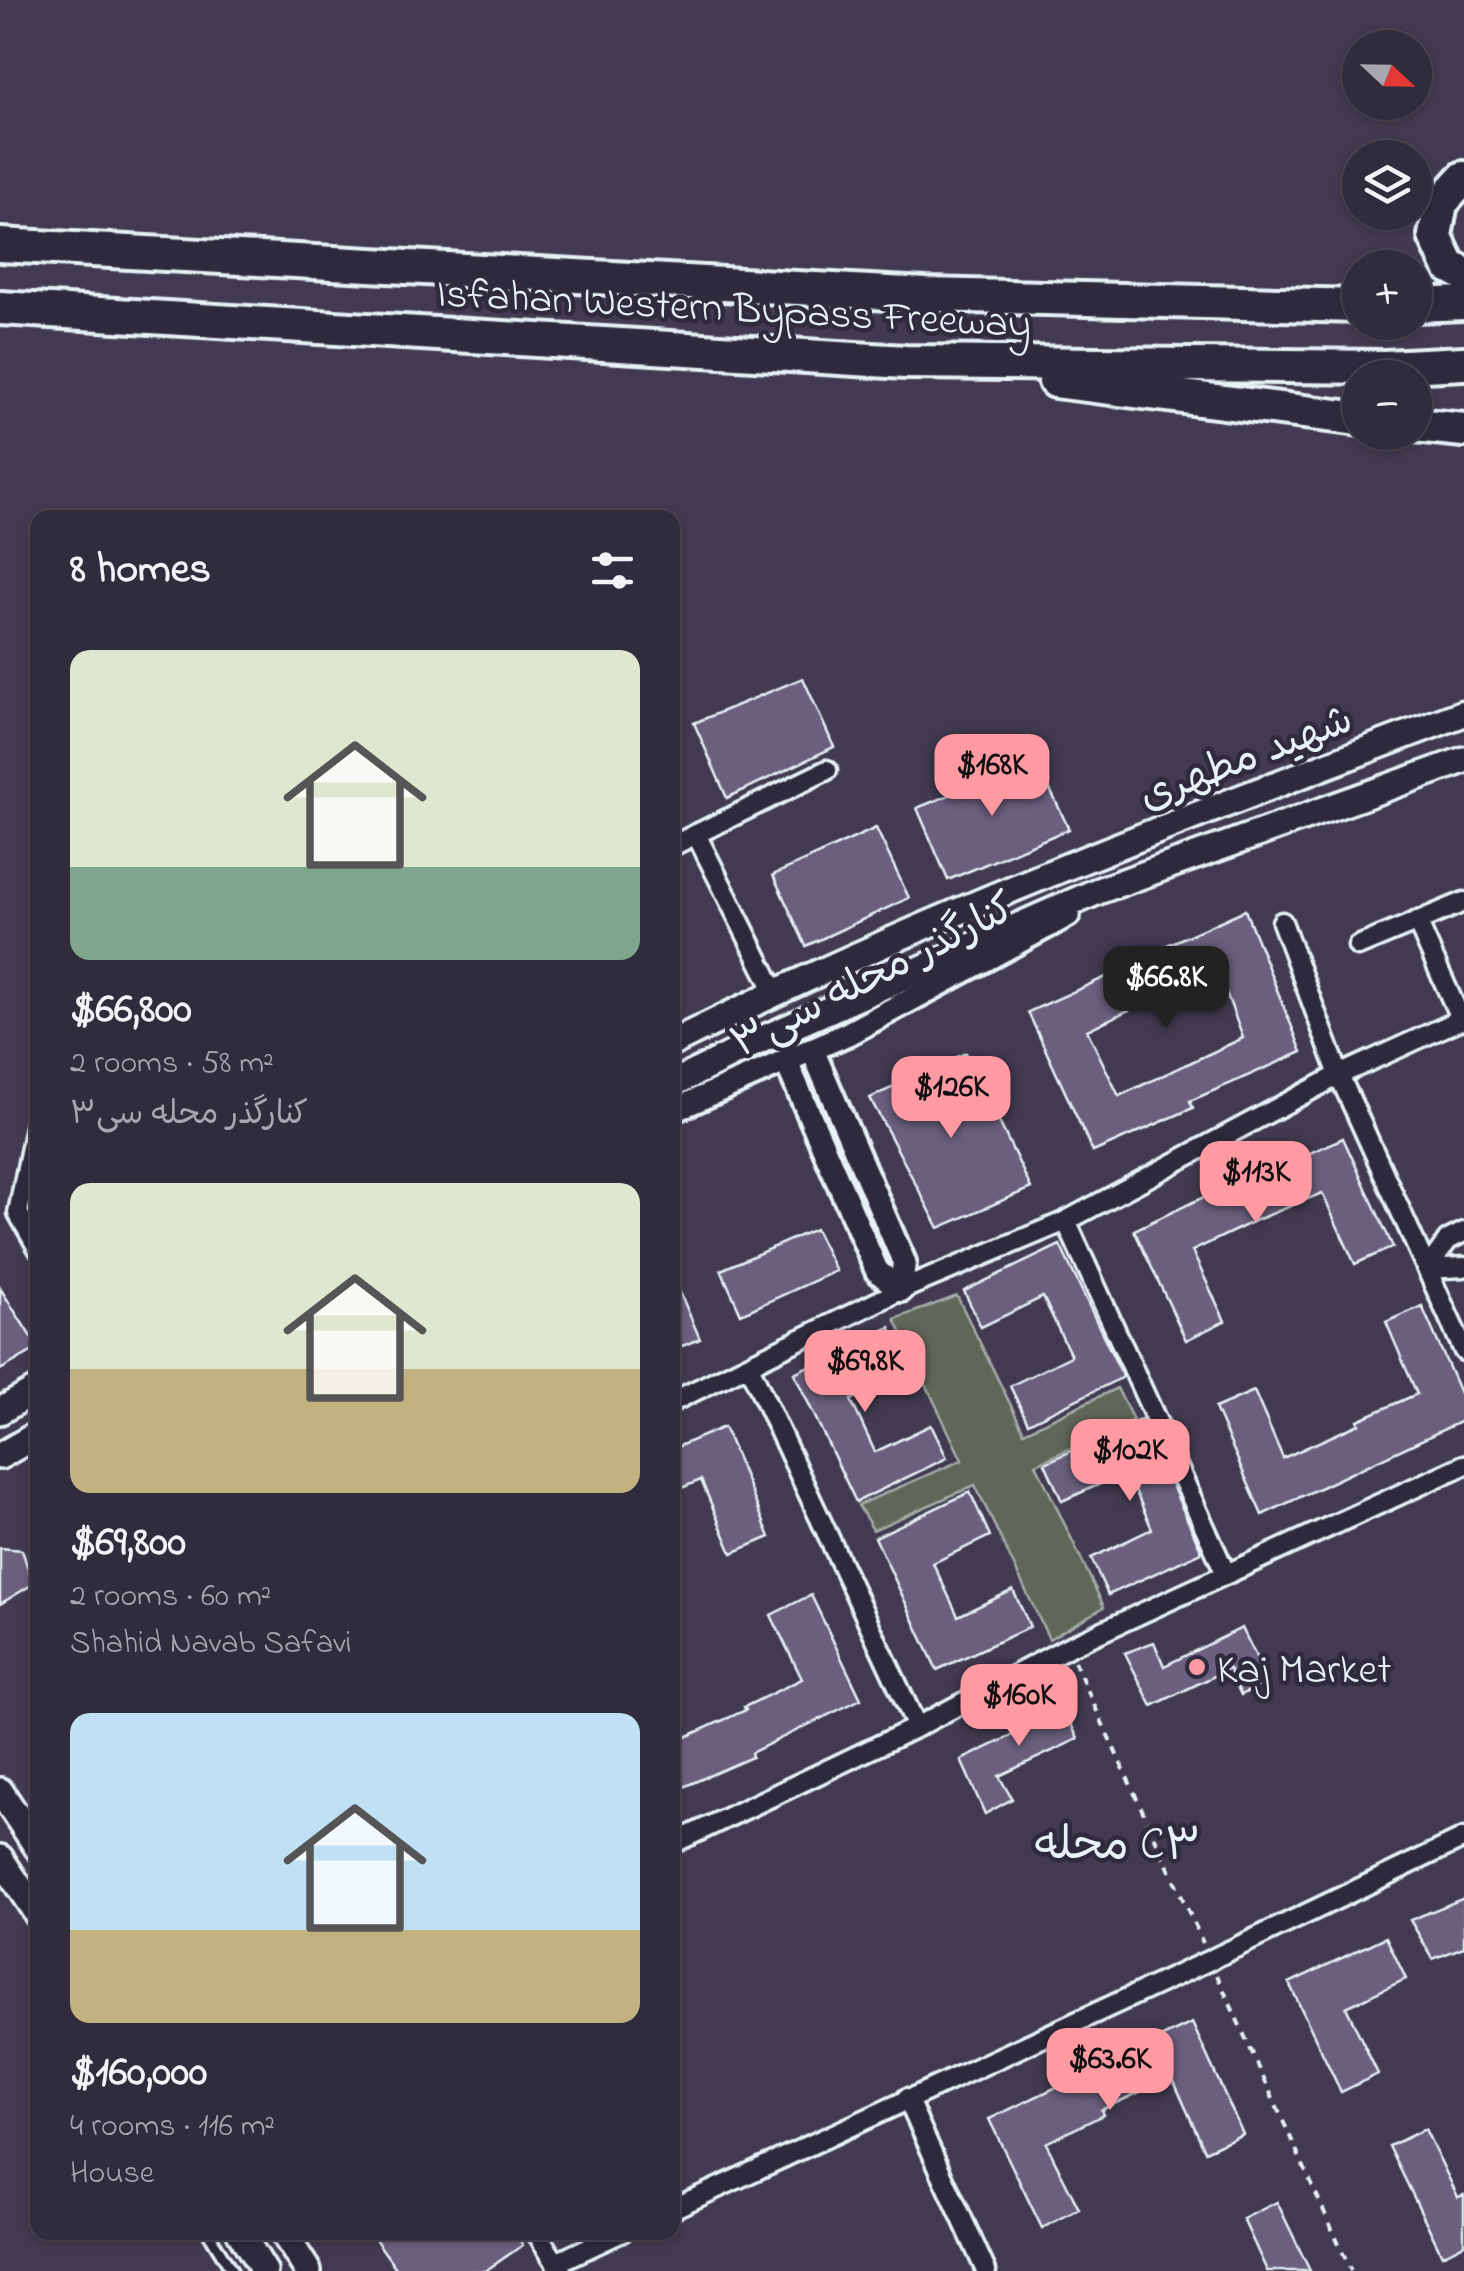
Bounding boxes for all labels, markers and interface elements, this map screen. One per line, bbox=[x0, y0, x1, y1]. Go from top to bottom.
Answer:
north arrow bbox=[1342, 30, 1432, 120]
map controls bbox=[1342, 30, 1432, 450]
button: layers bbox=[1342, 140, 1432, 230]
button: + bbox=[1342, 250, 1432, 340]
street label: Isfahan Western Bypass Freeway bbox=[435, 264, 1033, 357]
button: − bbox=[1342, 360, 1432, 450]
text: 8 homes bbox=[70, 540, 211, 601]
icon: filters bbox=[585, 543, 640, 598]
street label: شهید مطهری bbox=[1131, 691, 1362, 828]
icon: home bbox=[265, 715, 445, 895]
pin: $168K bbox=[922, 734, 1062, 819]
text: $168K bbox=[956, 743, 1028, 790]
street label: کنارگذر محله سی۳ bbox=[721, 879, 1027, 1075]
pin: $66.8K bbox=[1085, 946, 1247, 1031]
text: $66.8K bbox=[1125, 955, 1207, 1002]
text: $66,800 bbox=[70, 980, 192, 1041]
text: 2 rooms · 58 m² bbox=[70, 1041, 274, 1088]
pin: $126K bbox=[881, 1056, 1021, 1141]
text: $126K bbox=[913, 1065, 989, 1112]
text: کنارگذر محله سی۳ bbox=[70, 1092, 308, 1139]
pin: $113K bbox=[1186, 1141, 1326, 1226]
text: $113K bbox=[1222, 1150, 1290, 1197]
icon: home bbox=[265, 1248, 445, 1428]
pin: $69.8K bbox=[784, 1330, 946, 1415]
text: $69.8K bbox=[826, 1339, 904, 1386]
pin: $102K bbox=[1060, 1419, 1200, 1504]
text: $102K bbox=[1093, 1428, 1167, 1475]
text: $69,800 bbox=[70, 1513, 186, 1574]
text: 2 rooms · 60 m² bbox=[70, 1574, 271, 1621]
text: Shahid Navab Safavi bbox=[70, 1621, 351, 1668]
place label: Kaj Market bbox=[1217, 1641, 1391, 1702]
marker: Kaj Market bbox=[1186, 1656, 1208, 1678]
pin: $160K bbox=[949, 1664, 1089, 1749]
text: $160K bbox=[983, 1673, 1055, 1720]
icon: home bbox=[265, 1778, 445, 1958]
district label: محله C۳ bbox=[1034, 1814, 1202, 1880]
pin: $63.6K bbox=[1029, 2028, 1191, 2113]
text: $63.6K bbox=[1069, 2037, 1151, 2084]
text: $160,000 bbox=[70, 2043, 207, 2104]
text: 4 rooms · 116 m² bbox=[70, 2104, 275, 2151]
text: House bbox=[70, 2151, 154, 2198]

